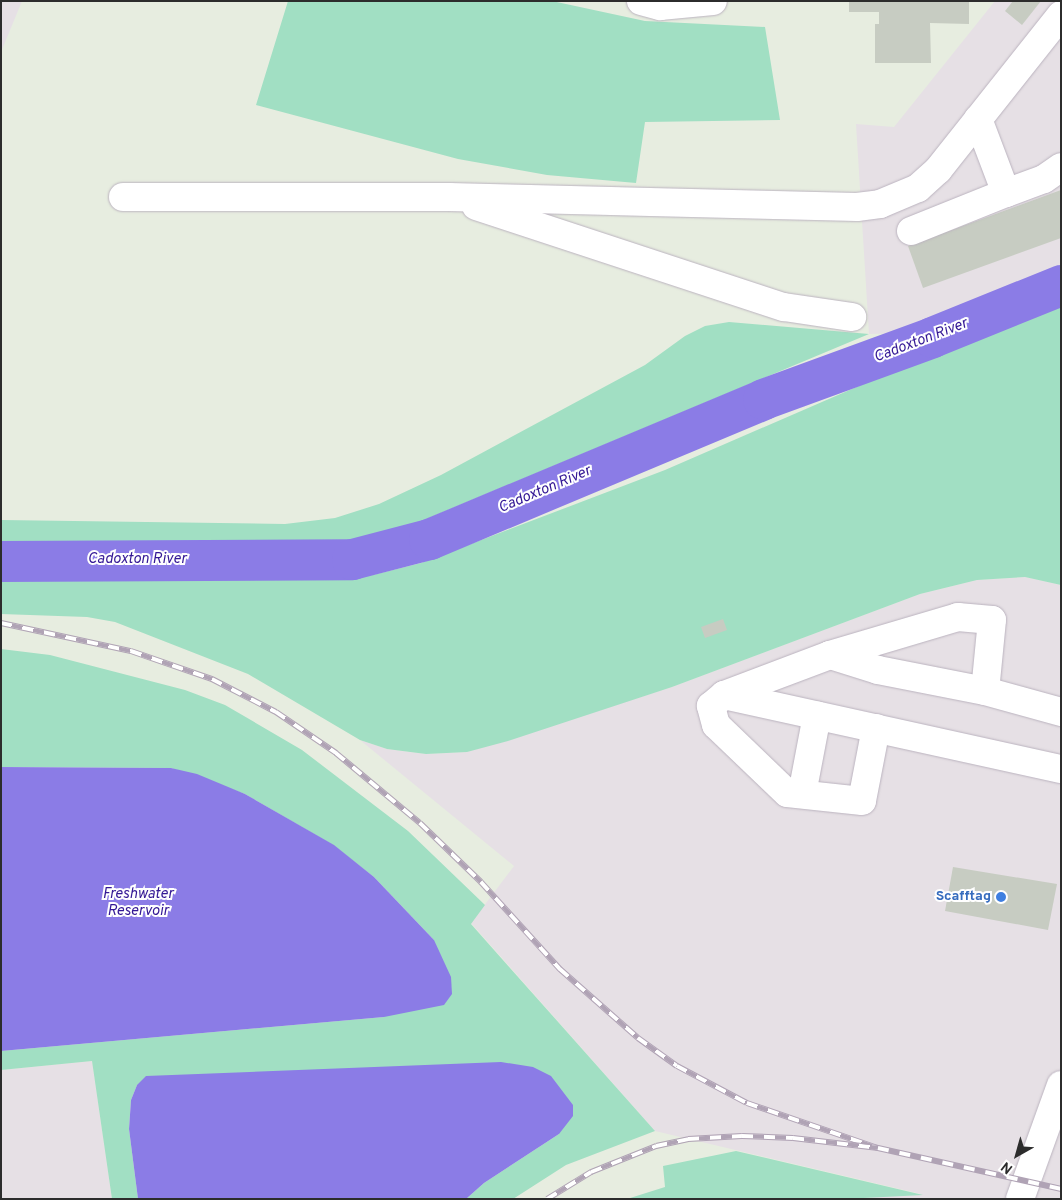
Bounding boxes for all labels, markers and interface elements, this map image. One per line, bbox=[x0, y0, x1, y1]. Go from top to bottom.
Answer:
water label: Cadoxton River bbox=[872, 315, 970, 367]
water label: Cadoxton River bbox=[496, 462, 594, 518]
water label: Cadoxton River bbox=[88, 551, 186, 569]
water label: Freshwater Reservoir bbox=[102, 885, 174, 920]
place label: Scafftag bbox=[936, 889, 991, 905]
marker: Scafftag bbox=[995, 891, 1007, 903]
north arrow bbox=[992, 1130, 1042, 1180]
text: N bbox=[998, 1157, 1017, 1177]

